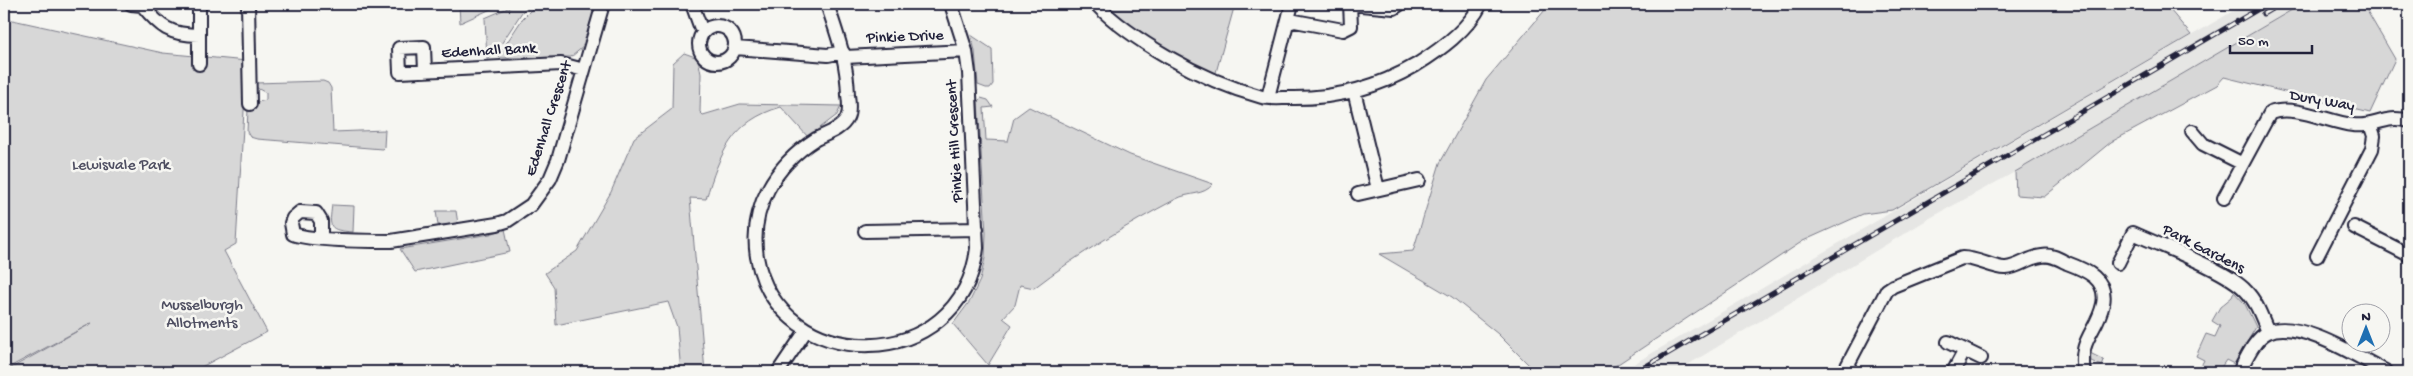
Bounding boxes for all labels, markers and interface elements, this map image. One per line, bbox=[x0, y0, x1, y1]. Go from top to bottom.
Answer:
scale bar bbox=[2230, 22, 2313, 54]
street label: Pinkie Drive bbox=[865, 27, 945, 49]
text: 50 m bbox=[2238, 33, 2269, 51]
street label: Edenhall Bank bbox=[441, 40, 539, 64]
street label: Edenhall Crescent bbox=[522, 58, 578, 179]
street label: Pinkie Hill Crescent bbox=[943, 78, 969, 204]
street label: Dury Way bbox=[2287, 87, 2356, 117]
park label: Lewisvale Park bbox=[72, 157, 172, 176]
street label: Park Gardens bbox=[2158, 221, 2248, 279]
park label: Musselburgh Allotments bbox=[161, 297, 243, 334]
north arrow bbox=[2340, 304, 2390, 354]
text: N bbox=[2361, 309, 2371, 326]

